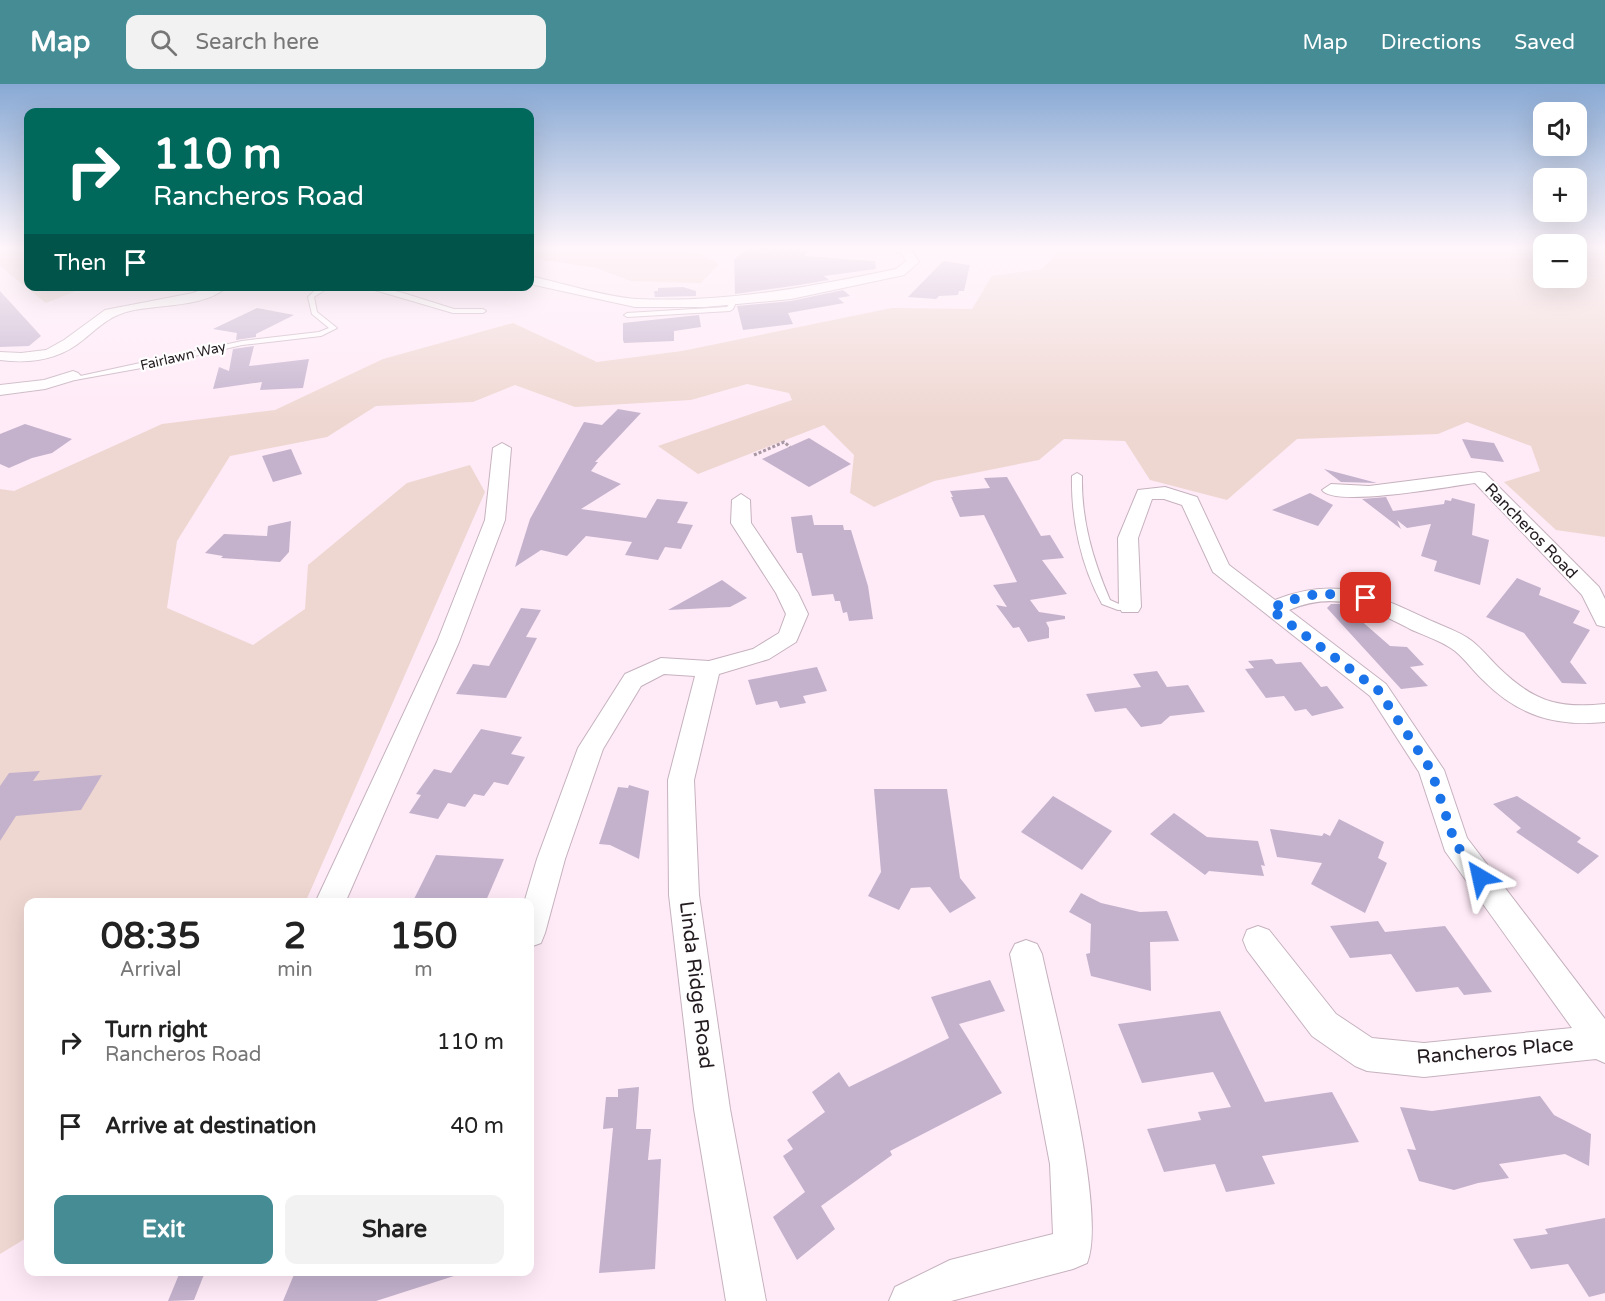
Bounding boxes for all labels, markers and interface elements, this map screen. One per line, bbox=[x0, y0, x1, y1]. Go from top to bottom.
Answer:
search box bbox=[126, 15, 546, 69]
text: Map bbox=[30, 25, 90, 59]
icon: search bbox=[147, 26, 180, 59]
text: Search here bbox=[195, 29, 319, 55]
text: Map bbox=[1302, 30, 1348, 55]
text: Directions bbox=[1381, 30, 1481, 55]
text: Saved bbox=[1514, 30, 1575, 55]
map controls bbox=[1533, 102, 1587, 288]
button: sound bbox=[1533, 102, 1587, 156]
text: 110 m bbox=[153, 129, 282, 180]
icon: right bbox=[54, 132, 132, 210]
button: + bbox=[1533, 168, 1587, 222]
text: Rancheros Road bbox=[153, 180, 364, 213]
button: − bbox=[1533, 234, 1587, 288]
icon: arrive bbox=[119, 246, 152, 279]
text: Then bbox=[54, 250, 107, 276]
street label: Fairlawn Way bbox=[138, 338, 228, 374]
street label: Rancheros Road bbox=[1480, 479, 1582, 583]
pin bbox=[1340, 572, 1391, 623]
icon: arrive bbox=[1349, 581, 1382, 614]
position arrow bbox=[1448, 845, 1512, 909]
street label: Linda Ridge Road bbox=[674, 900, 718, 1070]
text: 08:35 bbox=[101, 915, 201, 958]
text: 2 bbox=[284, 915, 306, 958]
text: 150 bbox=[389, 915, 457, 958]
text: Arrival bbox=[120, 958, 182, 982]
text: min bbox=[277, 958, 313, 982]
text: m bbox=[414, 958, 433, 982]
text: Turn right bbox=[105, 1017, 207, 1043]
icon: right bbox=[54, 1026, 87, 1059]
text: 110 m bbox=[437, 1029, 504, 1055]
street label: Rancheros Place bbox=[1415, 1032, 1575, 1070]
text: Rancheros Road bbox=[105, 1043, 261, 1067]
icon: arrive bbox=[54, 1110, 87, 1143]
text: Arrive at destination bbox=[105, 1113, 316, 1139]
text: 40 m bbox=[450, 1113, 504, 1139]
button: Exit bbox=[54, 1195, 273, 1264]
button: Share bbox=[285, 1195, 504, 1264]

